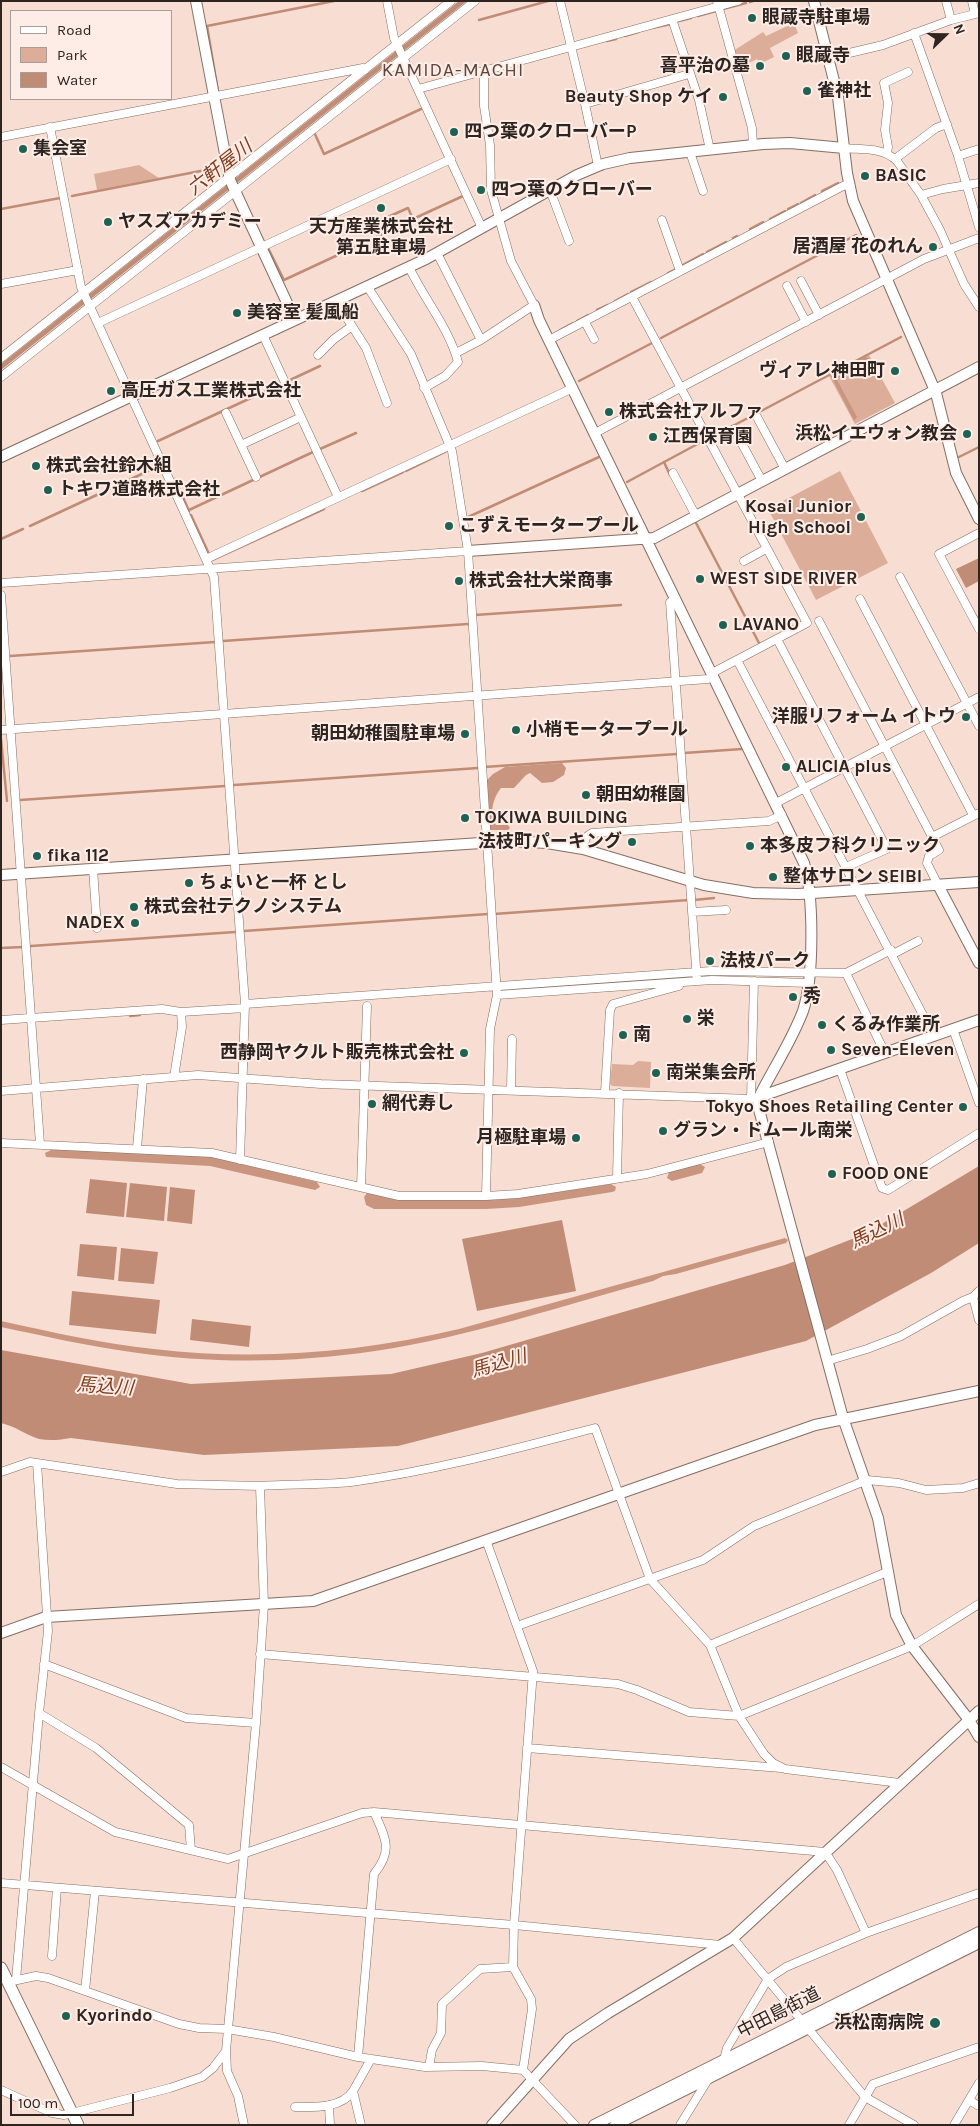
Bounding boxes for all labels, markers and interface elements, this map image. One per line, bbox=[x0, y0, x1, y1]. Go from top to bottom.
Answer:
place label: 眼蔵寺駐車場 bbox=[762, 7, 870, 29]
legend bbox=[10, 10, 172, 100]
north arrow bbox=[920, 10, 970, 60]
marker: 眼蔵寺駐車場 bbox=[746, 12, 758, 24]
text: Road bbox=[57, 21, 92, 39]
text: N bbox=[950, 21, 969, 37]
place label: 眼蔵寺 bbox=[796, 45, 850, 67]
text: Park bbox=[57, 46, 87, 64]
marker: 眼蔵寺 bbox=[780, 50, 792, 62]
place label: 喜平治の墓 bbox=[660, 55, 750, 77]
district label: KAMIDA-MACHI bbox=[380, 60, 526, 82]
marker: 喜平治の墓 bbox=[754, 60, 766, 72]
text: Water bbox=[57, 71, 97, 89]
place label: 雀神社 bbox=[817, 80, 871, 102]
marker: 雀神社 bbox=[801, 85, 813, 97]
place label: Beauty Shop ケイ bbox=[565, 86, 713, 108]
marker: Beauty Shop ケイ bbox=[717, 91, 729, 103]
place label: 四つ葉のクローバーP bbox=[464, 121, 636, 143]
marker: 四つ葉のクローバーP bbox=[448, 126, 460, 138]
water label: 六軒屋川 bbox=[183, 136, 257, 200]
place label: 集会室 bbox=[33, 138, 87, 160]
marker: 集会室 bbox=[17, 143, 29, 155]
place label: BASIC bbox=[875, 165, 926, 187]
marker: BASIC bbox=[859, 170, 871, 182]
place label: 四つ葉のクローバー bbox=[491, 179, 653, 201]
marker: 四つ葉のクローバー bbox=[475, 184, 487, 196]
marker: 天方産業株式会社 第五駐車場 bbox=[375, 202, 387, 214]
place label: ヤスズアカデミー bbox=[118, 211, 262, 233]
marker: ヤスズアカデミー bbox=[102, 216, 114, 228]
place label: 天方産業株式会社 第五駐車場 bbox=[309, 216, 453, 258]
place label: 居酒屋 花のれん bbox=[792, 236, 923, 258]
marker: 居酒屋 花のれん bbox=[927, 241, 939, 253]
place label: 美容室 髪風船 bbox=[247, 302, 360, 324]
marker: 美容室 髪風船 bbox=[231, 307, 243, 319]
place label: ヴィアレ神田町 bbox=[759, 360, 885, 382]
marker: ヴィアレ神田町 bbox=[889, 365, 901, 377]
place label: 高圧ガス工業株式会社 bbox=[121, 380, 301, 402]
marker: 高圧ガス工業株式会社 bbox=[105, 385, 117, 397]
place label: 株式会社アルファ bbox=[619, 401, 763, 423]
marker: 株式会社アルファ bbox=[603, 406, 615, 418]
place label: 浜松イエウォン教会 bbox=[795, 423, 957, 445]
place label: 江西保育園 bbox=[663, 426, 753, 448]
marker: 浜松イエウォン教会 bbox=[961, 428, 973, 440]
marker: 江西保育園 bbox=[647, 431, 659, 443]
place label: 株式会社鈴木組 bbox=[46, 455, 172, 477]
marker: 株式会社鈴木組 bbox=[30, 460, 42, 472]
place label: トキワ道路株式会社 bbox=[58, 479, 220, 501]
marker: トキワ道路株式会社 bbox=[42, 484, 54, 496]
place label: Kosai Junior High School bbox=[745, 496, 851, 538]
marker: Kosai Junior High School bbox=[855, 511, 867, 523]
place label: こずえモータープール bbox=[459, 515, 639, 537]
marker: こずえモータープール bbox=[443, 520, 455, 532]
place label: WEST SIDE RIVER bbox=[710, 568, 858, 590]
place label: 株式会社大栄商事 bbox=[469, 570, 613, 592]
marker: WEST SIDE RIVER bbox=[694, 573, 706, 585]
marker: 株式会社大栄商事 bbox=[453, 575, 465, 587]
place label: LAVANO bbox=[733, 614, 799, 636]
marker: LAVANO bbox=[717, 619, 729, 631]
place label: 洋服リフォーム イトウ bbox=[771, 706, 956, 728]
marker: 洋服リフォーム イトウ bbox=[960, 711, 972, 723]
place label: 小梢モータープール bbox=[526, 719, 688, 741]
place label: 朝田幼稚園駐車場 bbox=[311, 723, 455, 745]
marker: 小梢モータープール bbox=[510, 724, 522, 736]
marker: 朝田幼稚園駐車場 bbox=[459, 728, 471, 740]
place label: ALICIA plus bbox=[796, 756, 892, 778]
marker: ALICIA plus bbox=[780, 761, 792, 773]
place label: 朝田幼稚園 bbox=[596, 784, 686, 806]
marker: 朝田幼稚園 bbox=[580, 789, 592, 801]
place label: TOKIWA BUILDING bbox=[475, 807, 628, 829]
marker: TOKIWA BUILDING bbox=[459, 812, 471, 824]
place label: 法枝町パーキング bbox=[478, 831, 622, 853]
place label: 本多皮フ科クリニック bbox=[760, 835, 940, 857]
marker: 法枝町パーキング bbox=[626, 836, 638, 848]
marker: 本多皮フ科クリニック bbox=[744, 840, 756, 852]
place label: fika 112 bbox=[47, 845, 109, 867]
marker: fika 112 bbox=[31, 850, 43, 862]
place label: 整体サロン SEIBI bbox=[783, 866, 922, 888]
marker: 整体サロン SEIBI bbox=[767, 871, 779, 883]
place label: ちょいと一杯 とし bbox=[199, 872, 348, 894]
marker: ちょいと一杯 とし bbox=[183, 877, 195, 889]
place label: 株式会社テクノシステム bbox=[144, 896, 342, 918]
marker: 株式会社テクノシステム bbox=[128, 901, 140, 913]
place label: NADEX bbox=[66, 912, 125, 934]
marker: NADEX bbox=[129, 917, 141, 929]
place label: 法枝パーク bbox=[720, 950, 810, 972]
marker: 法枝パーク bbox=[704, 955, 716, 967]
place label: 秀 bbox=[803, 986, 821, 1008]
marker: 秀 bbox=[787, 991, 799, 1003]
place label: 栄 bbox=[697, 1008, 715, 1030]
marker: 栄 bbox=[681, 1013, 693, 1025]
place label: くるみ作業所 bbox=[832, 1014, 940, 1036]
marker: くるみ作業所 bbox=[816, 1019, 828, 1031]
place label: 南 bbox=[633, 1024, 651, 1046]
marker: 南 bbox=[617, 1029, 629, 1041]
place label: Seven-Eleven bbox=[841, 1039, 955, 1061]
place label: 西静岡ヤクルト販売株式会社 bbox=[220, 1042, 454, 1064]
marker: Seven-Eleven bbox=[825, 1044, 837, 1056]
marker: 西静岡ヤクルト販売株式会社 bbox=[458, 1047, 470, 1059]
place label: 南栄集会所 bbox=[666, 1062, 756, 1084]
marker: 南栄集会所 bbox=[650, 1067, 662, 1079]
place label: 網代寿し bbox=[382, 1093, 454, 1115]
place label: Tokyo Shoes Retailing Center bbox=[706, 1096, 953, 1118]
marker: 網代寿し bbox=[366, 1098, 378, 1110]
marker: Tokyo Shoes Retailing Center bbox=[957, 1101, 969, 1113]
place label: グラン・ドムール南栄 bbox=[673, 1120, 853, 1142]
marker: グラン・ドムール南栄 bbox=[657, 1125, 669, 1137]
place label: 月極駐車場 bbox=[476, 1127, 566, 1149]
marker: 月極駐車場 bbox=[570, 1132, 582, 1144]
place label: FOOD ONE bbox=[842, 1163, 929, 1185]
marker: FOOD ONE bbox=[826, 1168, 838, 1180]
water label: 馬込川 bbox=[846, 1208, 908, 1254]
water label: 馬込川 bbox=[468, 1345, 530, 1383]
water label: 馬込川 bbox=[76, 1374, 134, 1400]
street label: 中田島街道 bbox=[734, 1983, 824, 2043]
place label: Kyorindo bbox=[76, 2005, 152, 2027]
marker: Kyorindo bbox=[60, 2010, 72, 2022]
place label: 浜松南病院 bbox=[834, 2012, 924, 2034]
marker: 浜松南病院 bbox=[928, 2016, 942, 2030]
scale bar bbox=[12, 2084, 136, 2116]
text: 100 m bbox=[18, 2094, 58, 2112]

